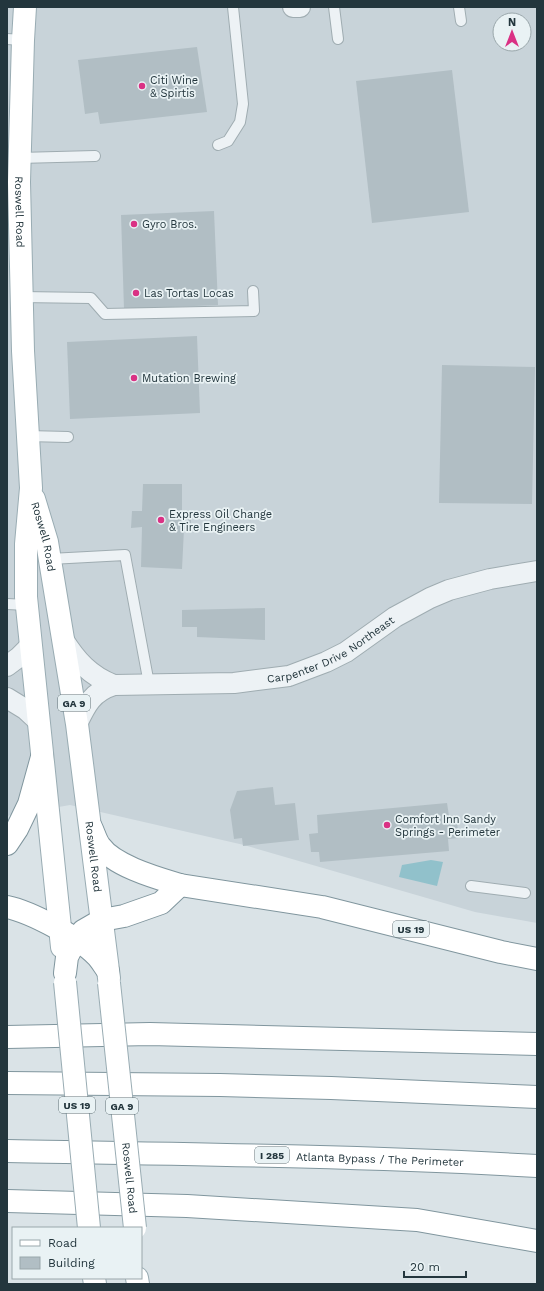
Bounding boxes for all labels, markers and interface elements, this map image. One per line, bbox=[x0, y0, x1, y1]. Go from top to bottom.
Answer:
north arrow bbox=[492, 12, 532, 52]
text: N bbox=[508, 16, 516, 29]
place label: Citi Wine & Spirtis bbox=[150, 74, 198, 100]
marker: Citi Wine & Spirtis bbox=[137, 81, 147, 91]
street label: Roswell Road bbox=[12, 176, 27, 248]
place label: Gyro Bros. bbox=[142, 218, 197, 231]
marker: Gyro Bros. bbox=[129, 219, 139, 229]
place label: Las Tortas Locas bbox=[144, 287, 234, 300]
marker: Las Tortas Locas bbox=[131, 288, 141, 298]
place label: Mutation Brewing bbox=[142, 372, 236, 385]
marker: Mutation Brewing bbox=[129, 373, 139, 383]
street label: Roswell Road bbox=[29, 500, 58, 573]
place label: Express Oil Change & Tire Engineers bbox=[169, 508, 272, 534]
marker: Express Oil Change & Tire Engineers bbox=[156, 515, 166, 525]
street label: Carpenter Drive Northeast bbox=[266, 613, 397, 685]
road number: GA 9 bbox=[58, 695, 90, 711]
place label: Comfort Inn Sandy Springs - Perimeter bbox=[395, 813, 501, 839]
street label: Roswell Road bbox=[83, 820, 105, 893]
marker: Comfort Inn Sandy Springs - Perimeter bbox=[382, 820, 392, 830]
road number: US 19 bbox=[393, 921, 429, 937]
road number: US 19 bbox=[59, 1097, 95, 1113]
road number: GA 9 bbox=[106, 1098, 138, 1114]
street label: Roswell Road bbox=[119, 1142, 140, 1214]
road number: I 285 bbox=[255, 1147, 289, 1163]
street label: Atlanta Bypass / The Perimeter bbox=[296, 1150, 464, 1169]
legend bbox=[12, 1227, 142, 1279]
text: Road bbox=[48, 1236, 77, 1250]
scale bar bbox=[404, 1253, 466, 1279]
text: Building bbox=[48, 1256, 95, 1270]
text: 20 m bbox=[410, 1260, 440, 1274]

